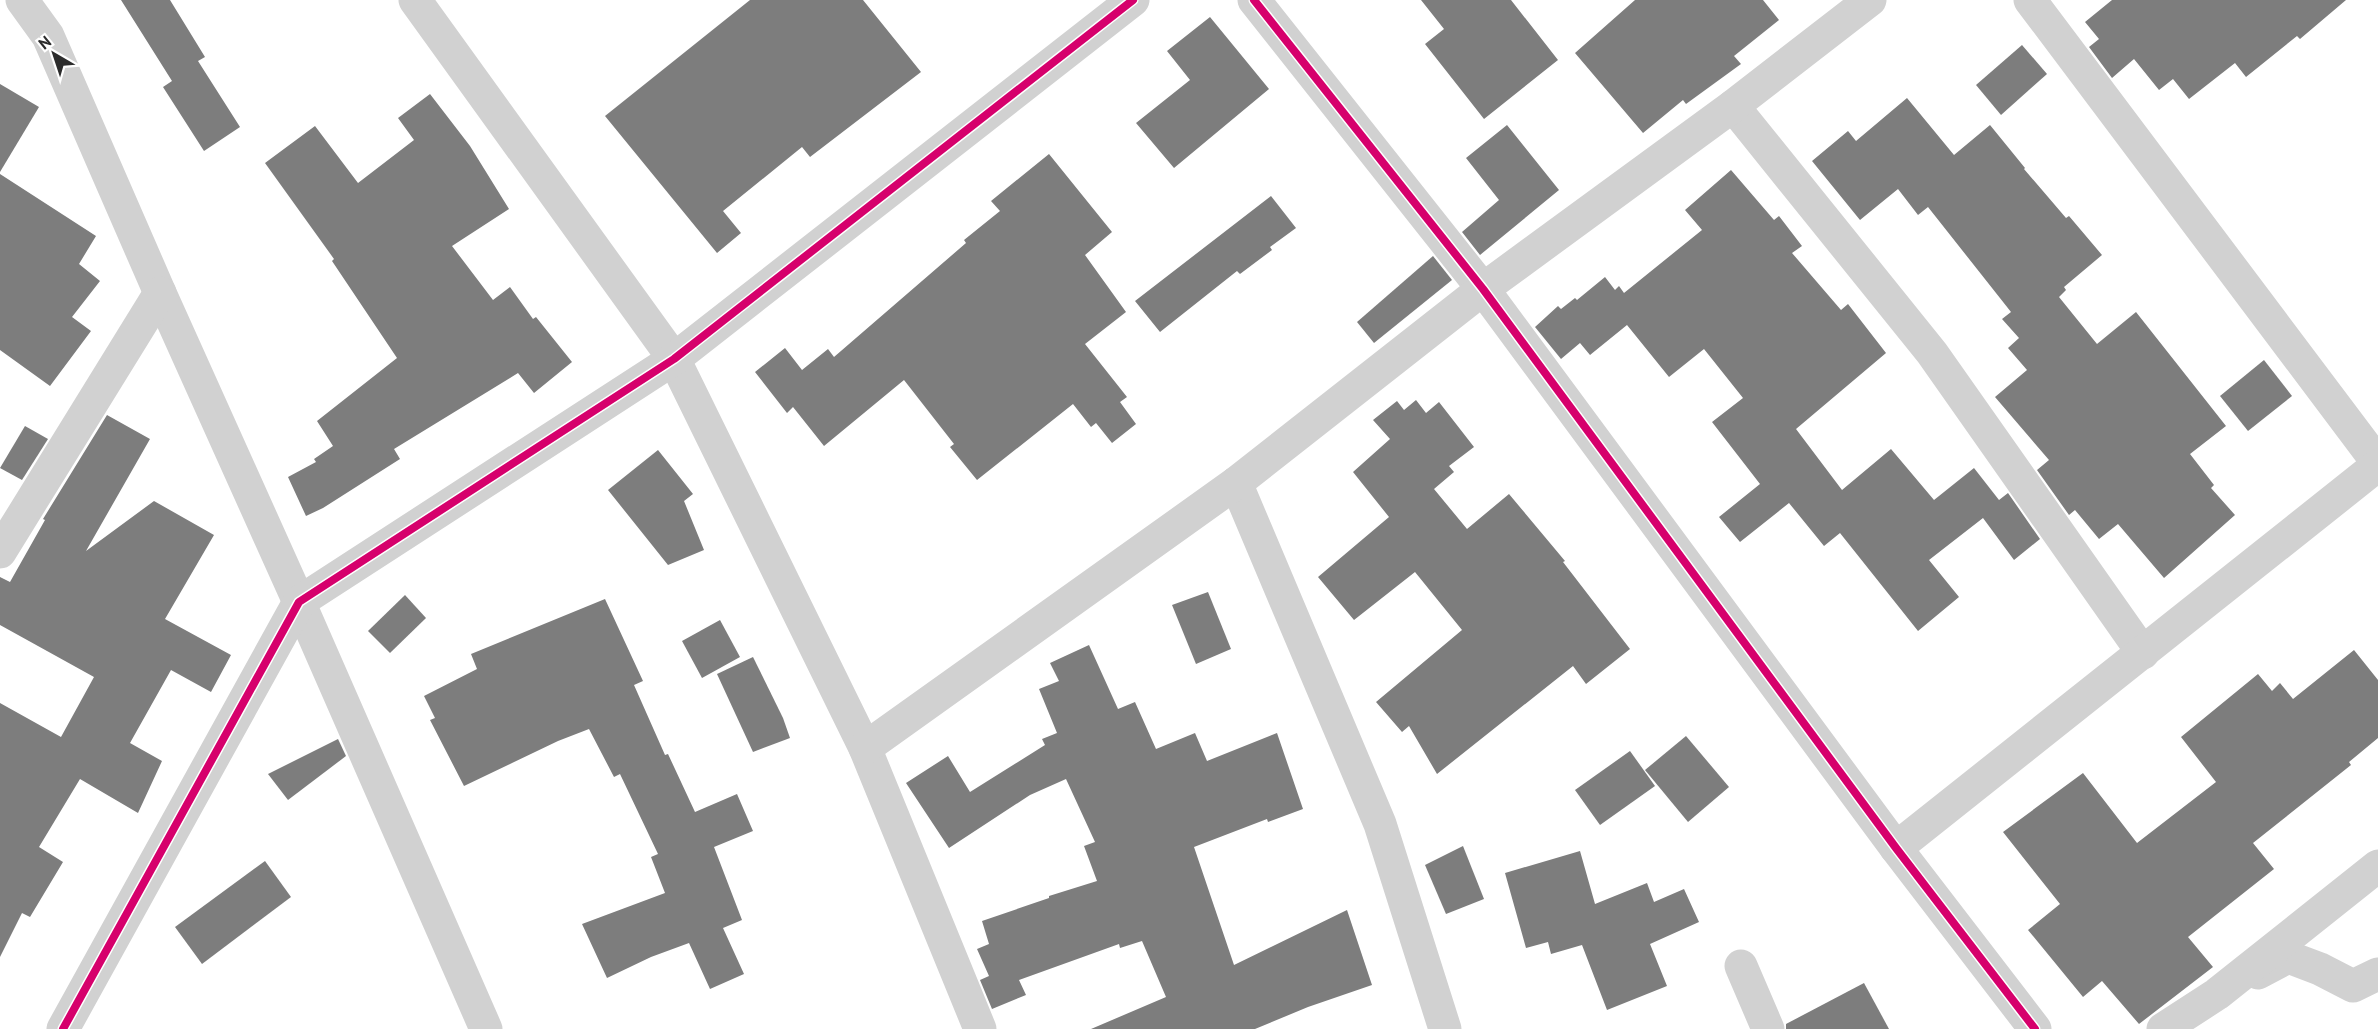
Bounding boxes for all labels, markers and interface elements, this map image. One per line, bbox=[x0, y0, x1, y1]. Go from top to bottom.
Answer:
north arrow bbox=[24, 24, 84, 84]
text: N bbox=[34, 31, 55, 53]

